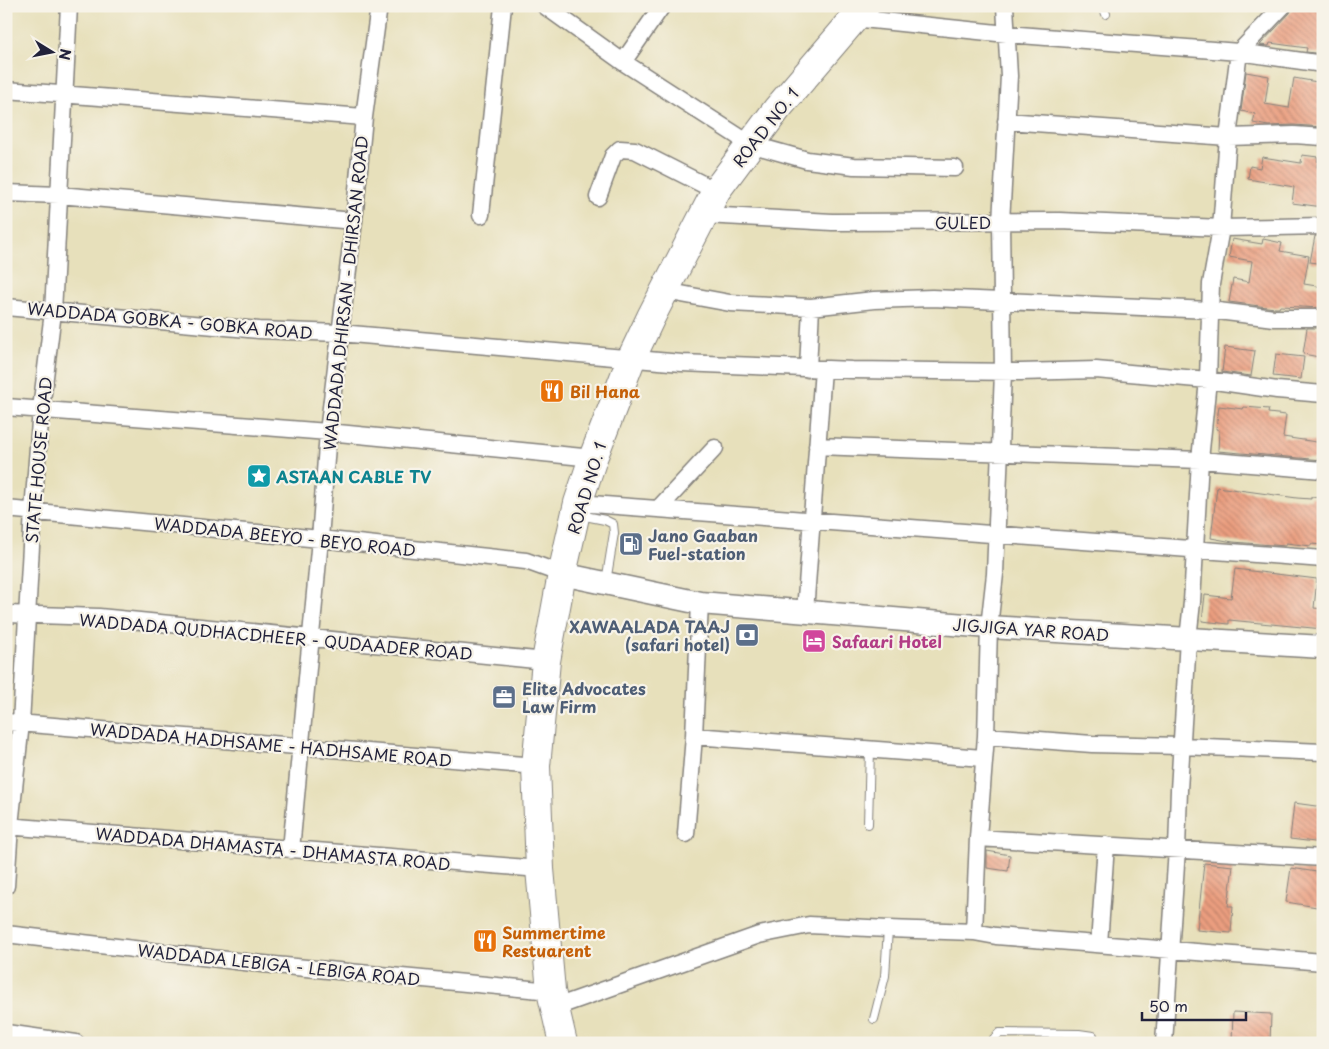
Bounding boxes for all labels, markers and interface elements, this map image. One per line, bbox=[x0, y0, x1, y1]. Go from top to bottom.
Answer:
north arrow bbox=[28, 28, 78, 78]
text: N bbox=[54, 47, 77, 62]
street label: ROAD NO. 1 bbox=[726, 82, 804, 172]
street label: WADDADA DHIRSAN - DHIRSAN ROAD bbox=[317, 134, 373, 452]
street label: GULED bbox=[935, 210, 991, 234]
street label: WADDADA GOBKA - GOBKA ROAD bbox=[26, 296, 314, 344]
street label: STATE HOUSE ROAD bbox=[19, 376, 57, 544]
restaurant icon: Bil Hana bbox=[539, 378, 565, 404]
place label: Bil Hana bbox=[570, 379, 640, 403]
street label: ROAD NO. 1 bbox=[561, 439, 611, 537]
place icon: ASTAAN CABLE TV bbox=[246, 463, 272, 489]
place label: ASTAAN CABLE TV bbox=[275, 464, 432, 488]
street label: WADDADA BEEYO - BEYO ROAD bbox=[153, 510, 417, 562]
place label: Jano Gaaban Fuel-station bbox=[648, 523, 758, 565]
fuel station icon: Jano Gaaban Fuel-station bbox=[618, 531, 644, 557]
street label: WADDADA QUDHACDHEER - QUDAADER ROAD bbox=[78, 607, 474, 665]
street label: JIGJIGA YAR ROAD bbox=[952, 612, 1110, 646]
place label: XAWAALADA TAAJ (safari hotel) bbox=[570, 614, 730, 656]
bank icon: XAWAALADA TAAJ (safari hotel) bbox=[734, 622, 760, 648]
hotel icon: Safaari Hotel bbox=[801, 628, 827, 654]
place label: Safaari Hotel bbox=[832, 629, 942, 653]
place label: Elite Advocates Law Firm bbox=[522, 676, 646, 718]
office icon: Elite Advocates Law Firm bbox=[491, 684, 517, 710]
street label: WADDADA HADHSAME - HADHSAME ROAD bbox=[89, 716, 453, 772]
street label: WADDADA DHAMASTA - DHAMASTA ROAD bbox=[95, 821, 451, 875]
place label: Summertime Restuarent bbox=[502, 920, 606, 962]
restaurant icon: Summertime Restuarent bbox=[472, 928, 498, 954]
street label: WADDADA LEBIGA - LEBIGA ROAD bbox=[136, 937, 422, 991]
scale bar bbox=[1142, 989, 1245, 1021]
text: 50 m bbox=[1149, 994, 1188, 1017]

